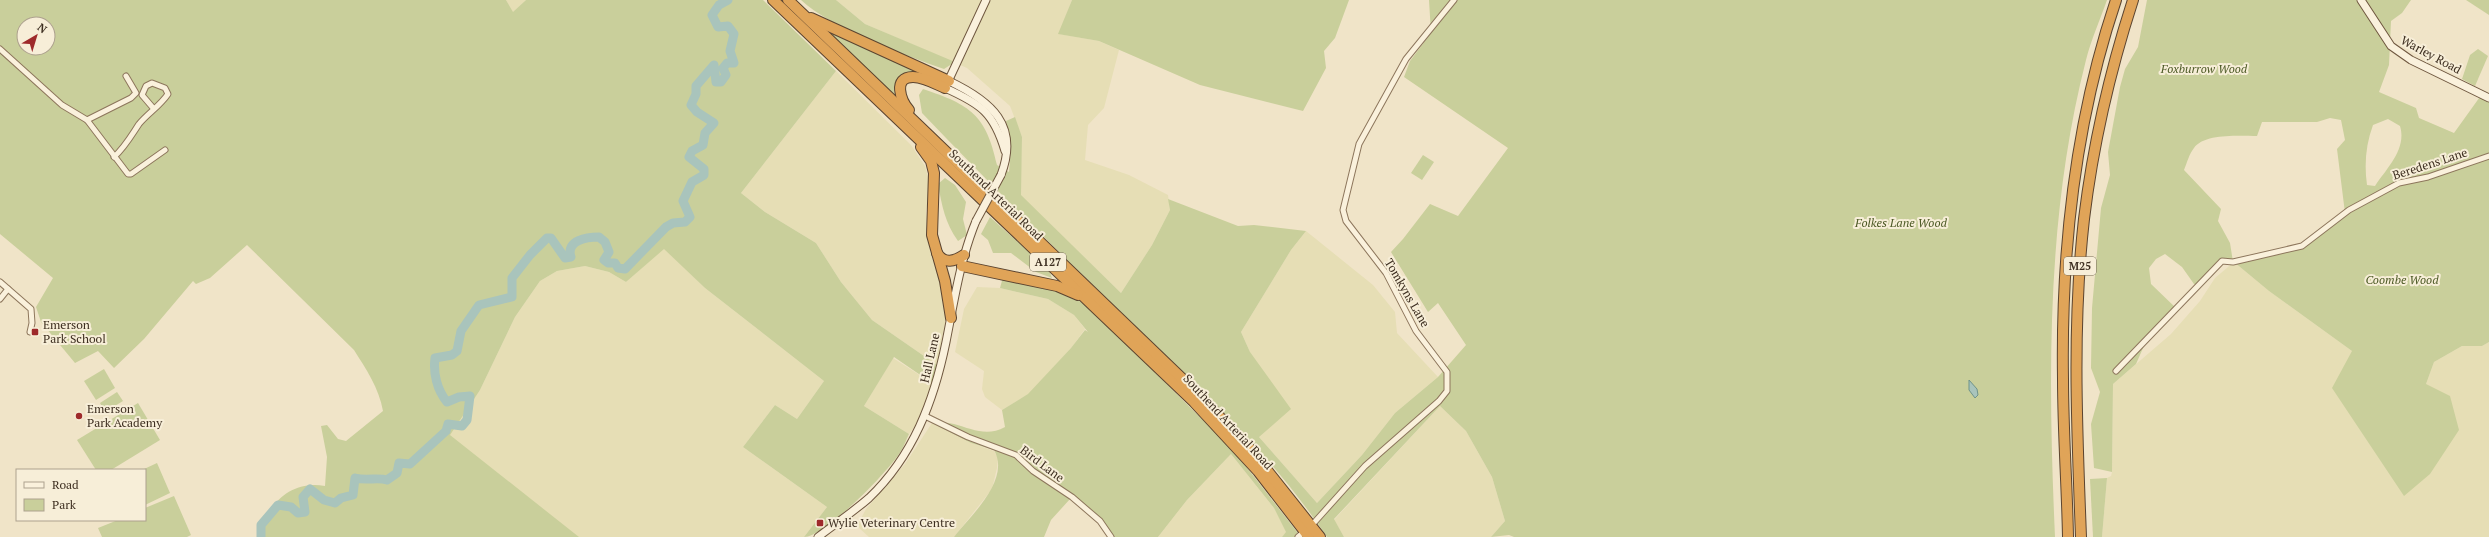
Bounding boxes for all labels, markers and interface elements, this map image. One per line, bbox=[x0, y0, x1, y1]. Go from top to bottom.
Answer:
north arrow bbox=[16, 16, 56, 56]
text: N bbox=[35, 20, 50, 37]
street label: Warley Road bbox=[2398, 32, 2464, 77]
park label: Foxburrow Wood bbox=[2160, 61, 2248, 76]
street label: Beredens Lane bbox=[2391, 144, 2469, 183]
street label: Southend Arterial Road bbox=[946, 146, 1047, 244]
park label: Folkes Lane Wood bbox=[1854, 215, 1948, 230]
road number: A127 bbox=[1030, 253, 1066, 271]
street label: Tomkyns Lane bbox=[1382, 256, 1433, 330]
road number: M25 bbox=[2064, 257, 2096, 275]
park label: Coombe Wood bbox=[2365, 272, 2439, 287]
place label: Emerson Park School bbox=[43, 317, 106, 346]
marker: Emerson Park School bbox=[30, 327, 40, 337]
street label: Hall Lane bbox=[916, 331, 943, 384]
street label: Southend Arterial Road bbox=[1180, 371, 1277, 473]
place label: Emerson Park Academy bbox=[87, 401, 163, 430]
marker: Emerson Park Academy bbox=[74, 411, 84, 421]
street label: Bird Lane bbox=[1017, 442, 1067, 485]
legend bbox=[16, 469, 146, 521]
text: Road bbox=[52, 477, 79, 492]
text: Park bbox=[52, 497, 77, 512]
place label: Wylie Veterinary Centre bbox=[828, 515, 955, 530]
marker: Wylie Veterinary Centre bbox=[815, 518, 825, 528]

